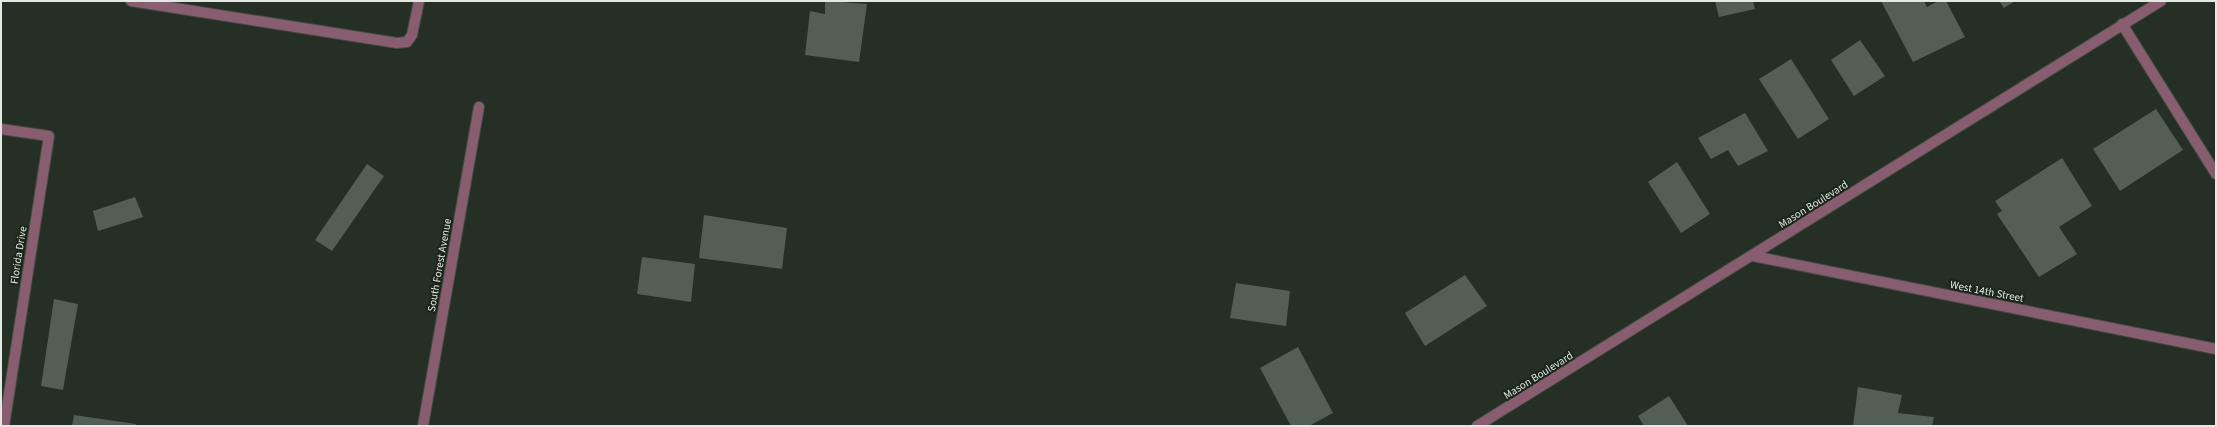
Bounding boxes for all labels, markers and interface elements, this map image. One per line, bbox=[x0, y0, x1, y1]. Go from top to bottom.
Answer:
street label: Mason Boulevard bbox=[1776, 177, 1851, 232]
street label: South Forest Avenue bbox=[424, 217, 455, 313]
street label: Florida Drive bbox=[7, 225, 31, 285]
street label: West 14th Street bbox=[1949, 277, 2025, 306]
street label: Mason Boulevard bbox=[1501, 348, 1576, 403]

